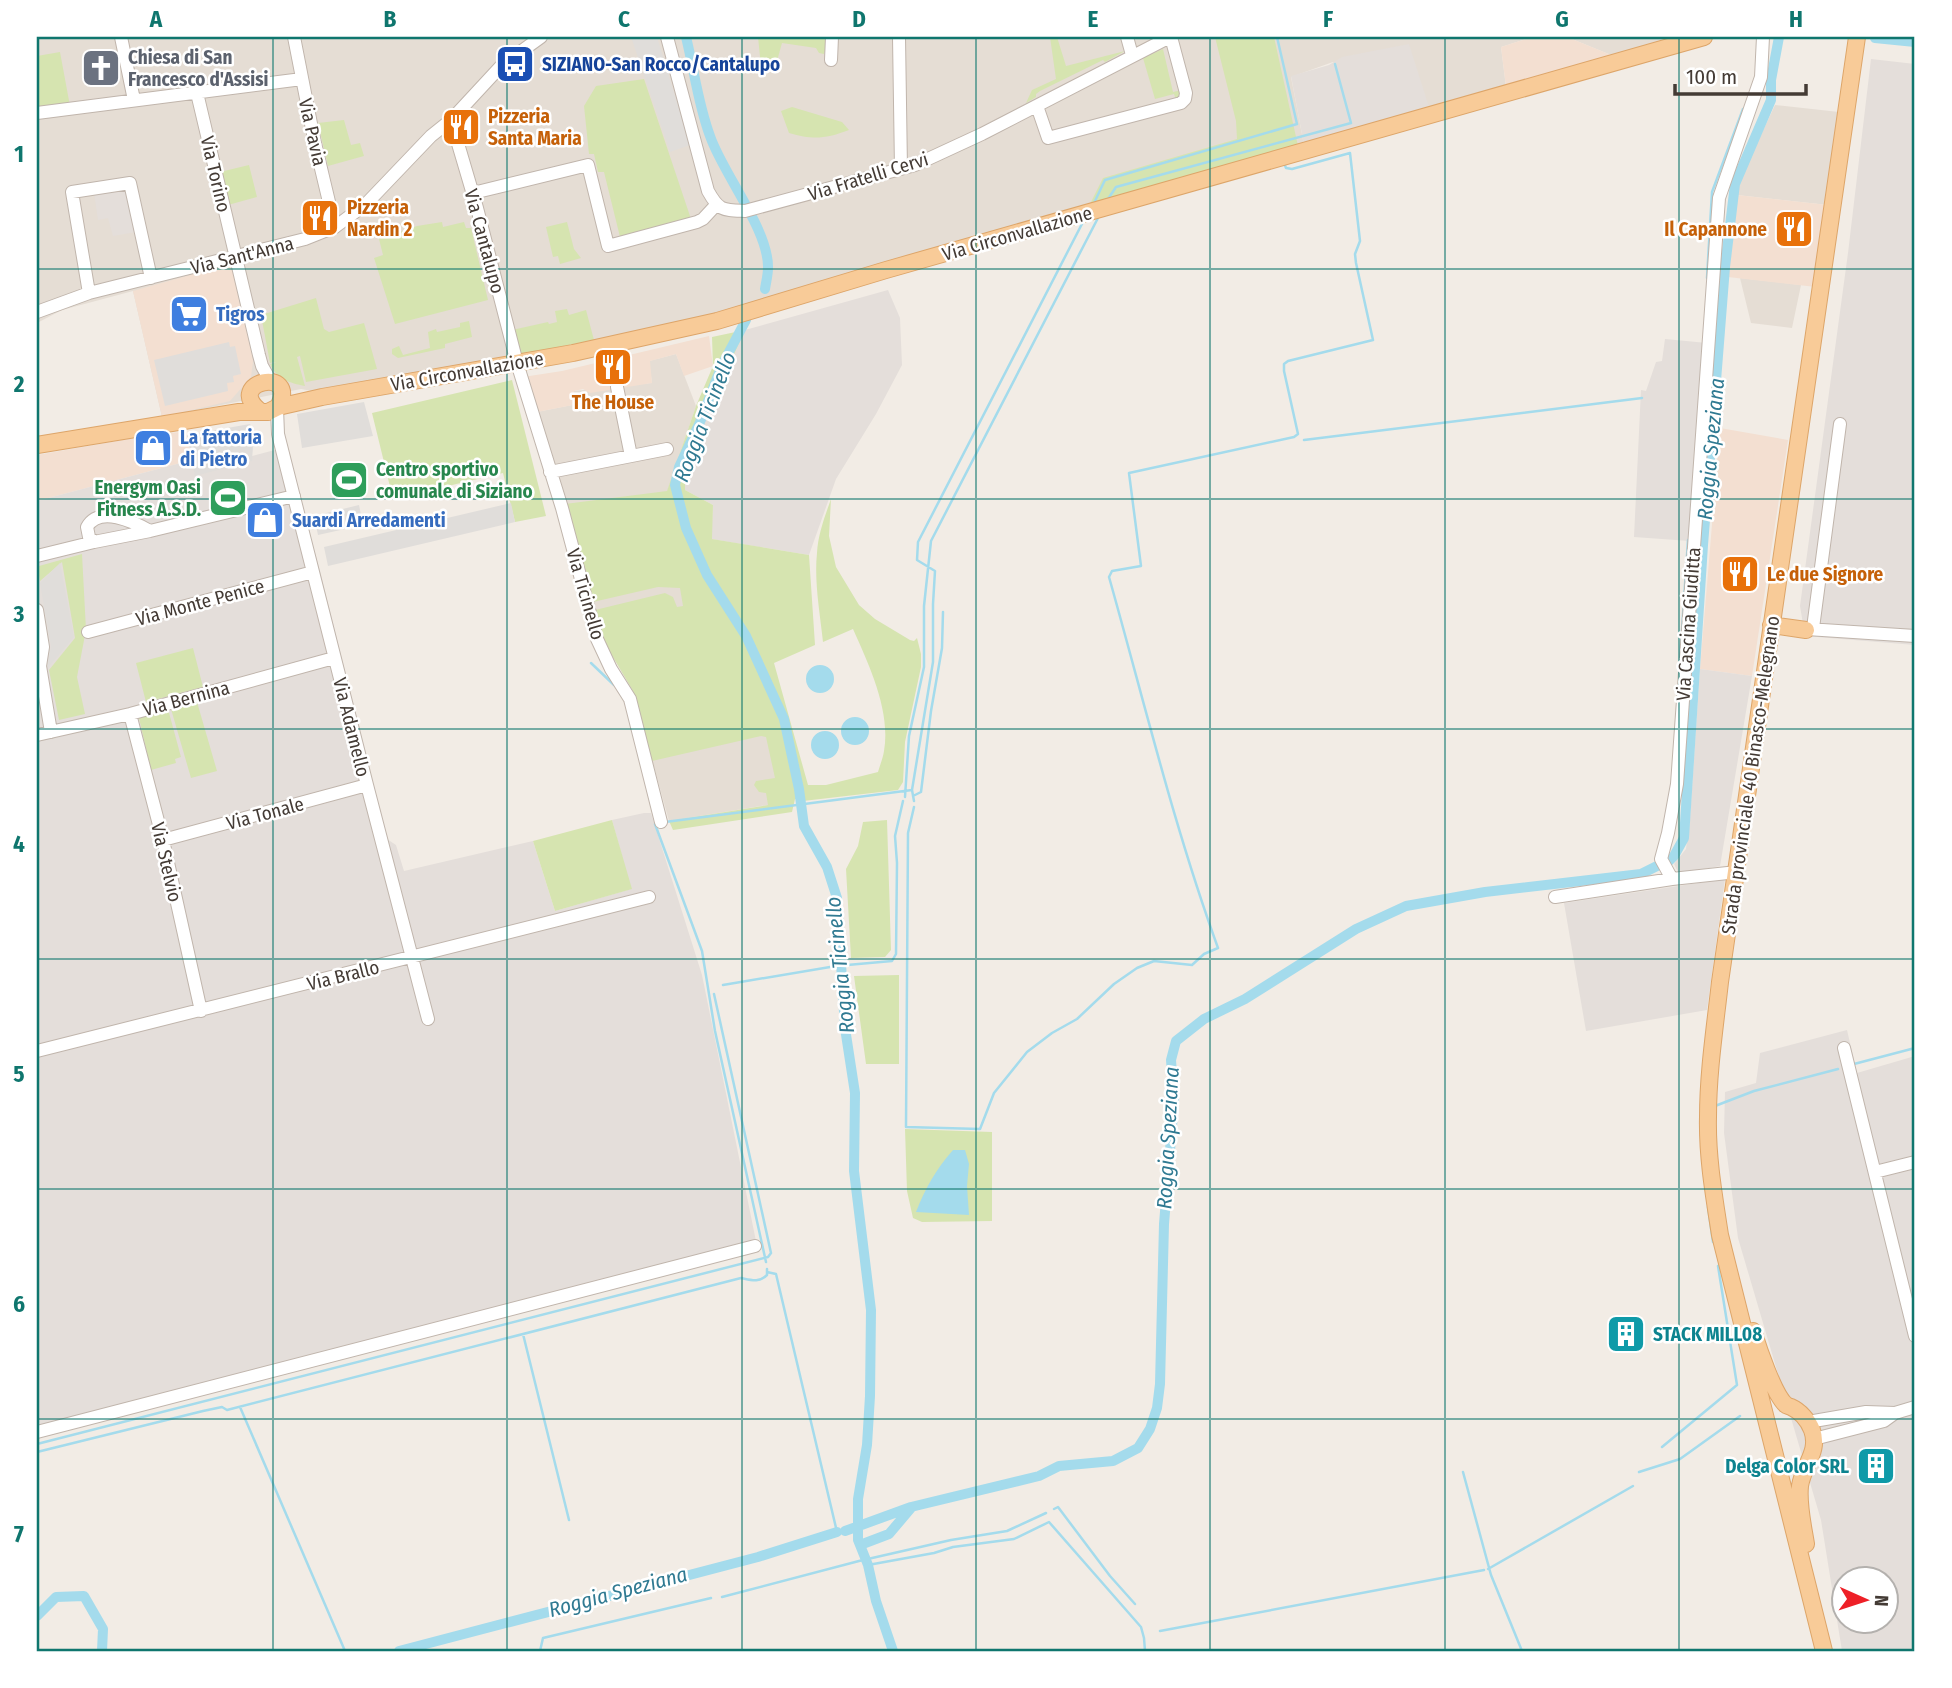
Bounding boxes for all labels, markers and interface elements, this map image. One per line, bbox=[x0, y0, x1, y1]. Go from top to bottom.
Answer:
text: A bbox=[149, 5, 163, 33]
text: B bbox=[384, 5, 397, 33]
text: C bbox=[618, 5, 630, 33]
text: D bbox=[852, 5, 866, 33]
text: E bbox=[1088, 5, 1099, 33]
text: F bbox=[1323, 5, 1333, 33]
text: G bbox=[1555, 5, 1569, 33]
text: H bbox=[1789, 5, 1803, 33]
bus stop icon: SIZIANO-San Rocco/Cantalupo bbox=[494, 43, 536, 85]
place label: Chiesa di San Francesco d'Assisi bbox=[128, 46, 268, 91]
church icon: Chiesa di San Francesco d'Assisi bbox=[80, 47, 122, 89]
scale bar bbox=[1675, 52, 1807, 96]
place label: SIZIANO-San Rocco/Cantalupo bbox=[542, 53, 780, 76]
text: 100 m bbox=[1686, 64, 1737, 90]
street label: Via Pavia bbox=[294, 96, 331, 168]
place label: Pizzeria Santa Maria bbox=[488, 105, 582, 150]
restaurant icon: Pizzeria Santa Maria bbox=[440, 106, 482, 148]
street label: Via Torino bbox=[196, 134, 235, 214]
text: 1 bbox=[14, 140, 24, 168]
street label: Via Fratelli Cervi bbox=[805, 147, 931, 206]
street label: Via Cantalupo bbox=[460, 186, 510, 296]
place label: Pizzeria Nardin 2 bbox=[347, 196, 412, 241]
restaurant icon: Pizzeria Nardin 2 bbox=[299, 197, 341, 239]
street label: Via Circonvallazione bbox=[940, 201, 1095, 266]
restaurant icon: Il Capannone bbox=[1773, 208, 1815, 250]
place label: Il Capannone bbox=[1664, 218, 1767, 241]
street label: Via Sant'Anna bbox=[188, 232, 296, 279]
supermarket icon: Tigros bbox=[168, 293, 210, 335]
place label: Tigros bbox=[216, 303, 265, 326]
restaurant icon: The House bbox=[592, 346, 634, 388]
street label: Via Circonvallazione bbox=[389, 347, 545, 396]
water label: Roggia Ticinello bbox=[668, 348, 742, 486]
text: 2 bbox=[13, 370, 25, 398]
water label: Roggia Speziana bbox=[1692, 377, 1730, 521]
place label: The House bbox=[572, 391, 654, 414]
place label: La fattoria di Pietro bbox=[180, 426, 262, 471]
shop icon: La fattoria di Pietro bbox=[132, 427, 174, 469]
place label: Centro sportivo comunale di Siziano bbox=[376, 458, 533, 503]
sports icon: Centro sportivo comunale di Siziano bbox=[328, 459, 370, 501]
place label: Energym Oasi Fitness A.S.D. bbox=[95, 476, 201, 521]
sports icon: Energym Oasi Fitness A.S.D. bbox=[207, 477, 249, 519]
shop icon: Suardi Arredamenti bbox=[244, 499, 286, 541]
place label: Suardi Arredamenti bbox=[292, 509, 446, 532]
street label: Via Ticinello bbox=[561, 546, 610, 643]
street label: Via Cascina Giuditta bbox=[1672, 546, 1705, 702]
restaurant icon: Le due Signore bbox=[1719, 553, 1761, 595]
place label: Le due Signore bbox=[1767, 563, 1884, 586]
street label: Via Monte Penice bbox=[133, 574, 267, 631]
text: 3 bbox=[13, 600, 25, 628]
street label: Strada provinciale 40 Binasco-Melegnano bbox=[1717, 614, 1784, 936]
street label: Via Adamello bbox=[328, 675, 375, 779]
street label: Via Bernina bbox=[140, 676, 232, 721]
street label: Via Tonale bbox=[224, 792, 306, 835]
street label: Via Stelvio bbox=[146, 820, 187, 904]
text: 4 bbox=[13, 830, 25, 858]
water label: Roggia Ticinello bbox=[820, 895, 860, 1035]
street label: Via Brallo bbox=[305, 955, 382, 996]
text: 5 bbox=[13, 1060, 25, 1088]
water label: Roggia Speziana bbox=[1151, 1066, 1185, 1210]
text: 6 bbox=[13, 1290, 25, 1318]
building icon: STACK MILL08 bbox=[1605, 1313, 1647, 1355]
place label: STACK MILL08 bbox=[1653, 1323, 1762, 1346]
building icon: Delga Color SRL bbox=[1855, 1445, 1897, 1487]
place label: Delga Color SRL bbox=[1725, 1455, 1849, 1478]
text: 7 bbox=[14, 1520, 24, 1548]
water label: Roggia Speziana bbox=[546, 1561, 690, 1623]
north arrow bbox=[1829, 1566, 1899, 1636]
text: N bbox=[1870, 1595, 1893, 1607]

